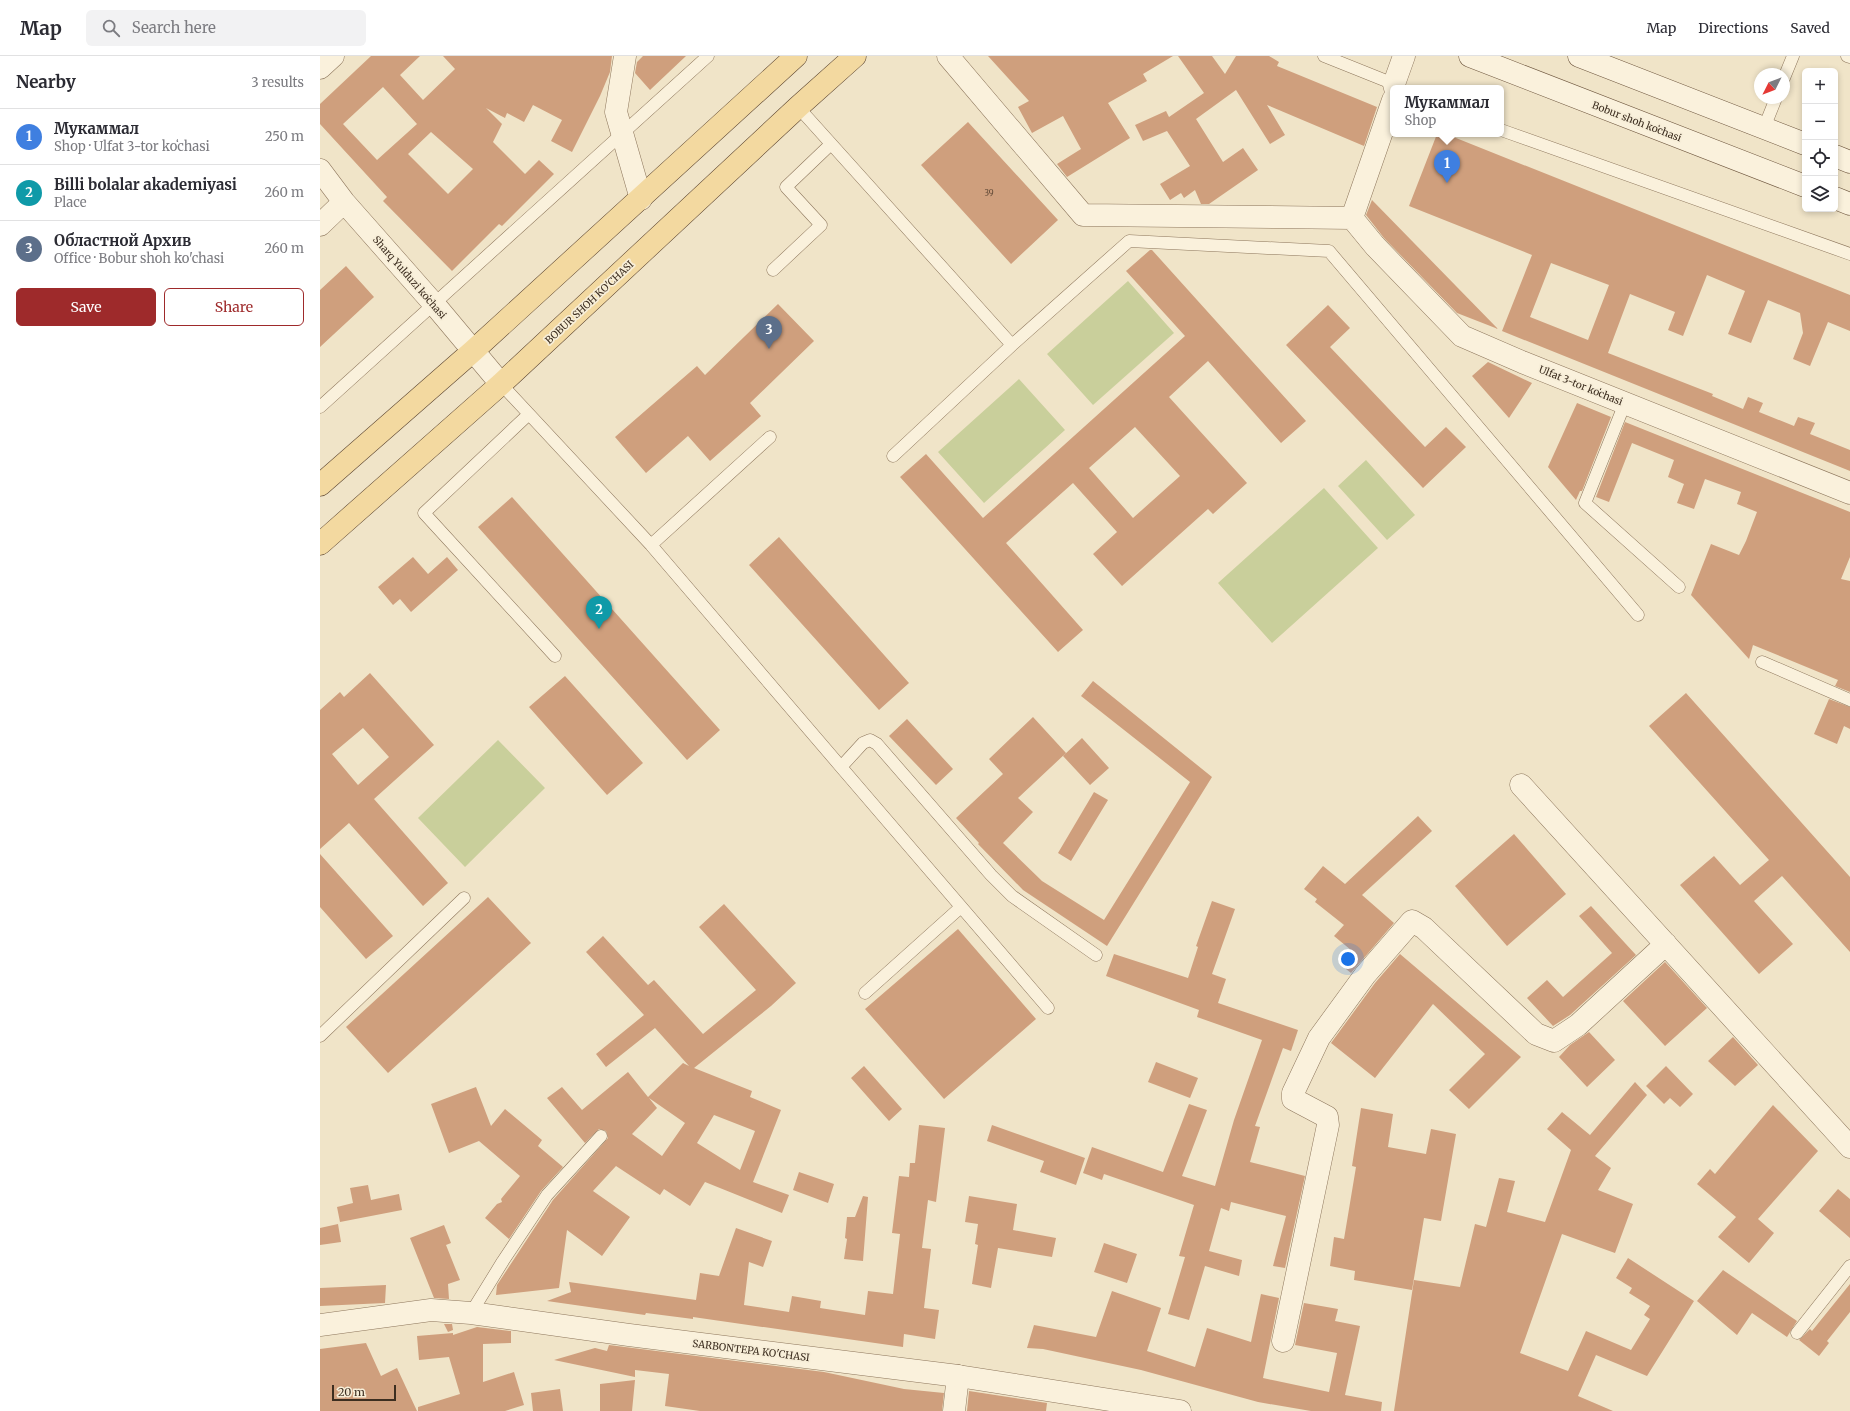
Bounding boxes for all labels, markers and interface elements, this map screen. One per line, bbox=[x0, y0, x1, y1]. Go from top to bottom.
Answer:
search box bbox=[86, 10, 366, 46]
text: Map bbox=[20, 16, 62, 40]
icon: search bbox=[100, 17, 122, 39]
text: Search here bbox=[132, 18, 216, 37]
text: Map bbox=[1646, 19, 1676, 37]
text: Directions bbox=[1698, 19, 1768, 37]
text: Saved bbox=[1790, 19, 1830, 37]
north arrow bbox=[1754, 68, 1790, 104]
map controls bbox=[1802, 68, 1838, 212]
button: + bbox=[1802, 68, 1838, 104]
text: Nearby bbox=[16, 71, 76, 93]
text: 3 results bbox=[251, 74, 304, 91]
popup bbox=[1390, 85, 1504, 137]
text: Мукаммал bbox=[1404, 93, 1490, 112]
street label: Bobur shoh koʻchasi bbox=[1590, 98, 1683, 145]
button: − bbox=[1802, 104, 1838, 140]
text: Shop bbox=[1404, 112, 1436, 129]
text: Мукаммал bbox=[54, 119, 139, 138]
text: 1 bbox=[26, 128, 32, 145]
text: 250 m bbox=[265, 128, 304, 145]
text: Shop · Ulfat 3-tor koʻchasi bbox=[54, 138, 210, 155]
button: locate bbox=[1802, 140, 1838, 176]
pin: 1 bbox=[1434, 150, 1460, 183]
text: Billi bolalar akademiyasi bbox=[54, 175, 237, 194]
button: layers bbox=[1802, 176, 1838, 212]
text: 2 bbox=[25, 184, 33, 201]
text: 260 m bbox=[264, 184, 304, 201]
house number: 39 bbox=[984, 188, 994, 198]
text: Place bbox=[54, 194, 87, 211]
text: Областной Архив bbox=[54, 231, 191, 250]
street label: Sharq Yulduzi koʻchasi bbox=[370, 233, 449, 322]
text: 3 bbox=[25, 240, 33, 257]
text: 260 m bbox=[264, 240, 304, 257]
text: Office · Bobur shoh ko'chasi bbox=[54, 250, 224, 267]
street label: BOBUR SHOH KO'CHASI bbox=[542, 258, 637, 347]
button: Save bbox=[16, 288, 156, 326]
button: Share bbox=[164, 288, 304, 326]
pin: 3 bbox=[756, 316, 782, 349]
street label: Ulfat 3-tor koʻchasi bbox=[1537, 363, 1625, 408]
pin: 2 bbox=[586, 596, 612, 629]
your location bbox=[1338, 949, 1358, 969]
street label: SARBONTEPA KO'CHASI bbox=[692, 1337, 811, 1364]
scale bar bbox=[332, 1383, 396, 1402]
text: 20 m bbox=[338, 1385, 365, 1399]

